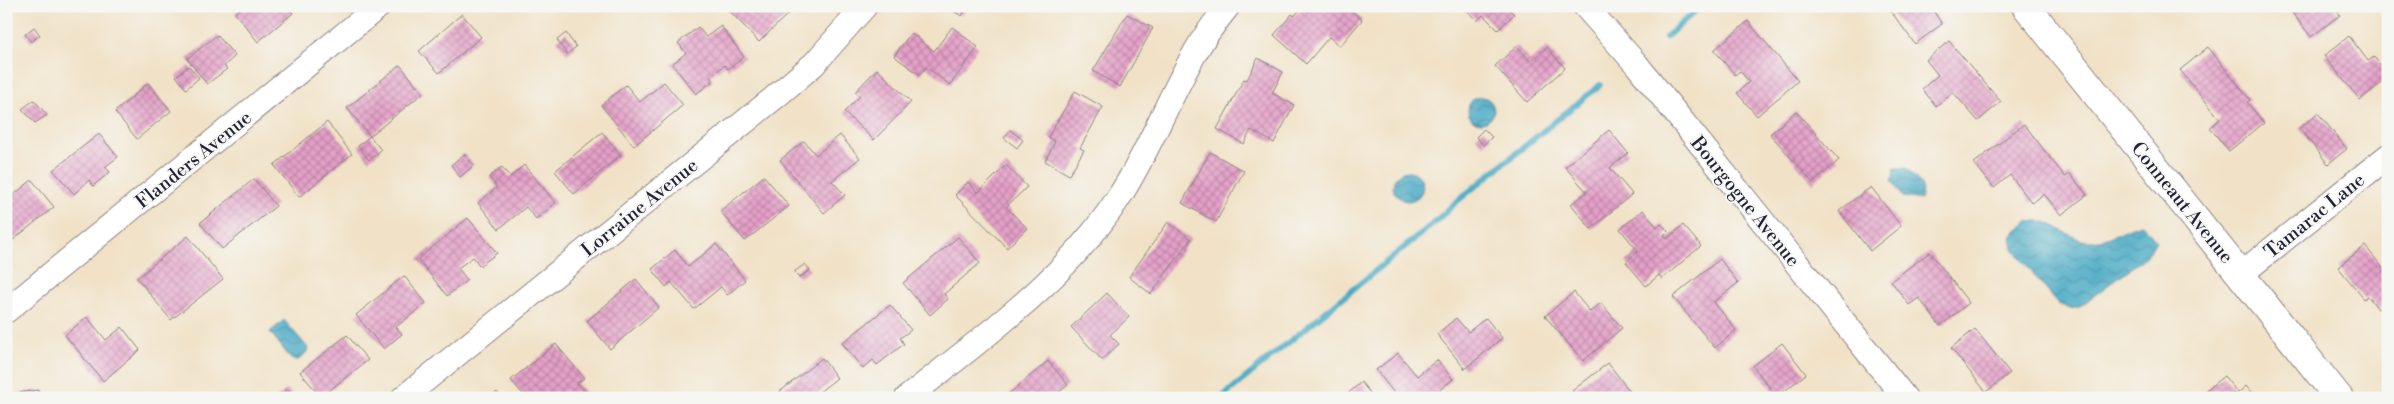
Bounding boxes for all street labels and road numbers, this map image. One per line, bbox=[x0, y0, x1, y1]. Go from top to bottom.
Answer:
street label: Flanders Avenue bbox=[131, 106, 257, 214]
street label: Bourgogne Avenue bbox=[1685, 131, 1805, 272]
street label: Conneaut Avenue bbox=[2126, 137, 2239, 268]
street label: Lorraine Avenue bbox=[576, 153, 703, 262]
street label: Tamarac Lane bbox=[2259, 168, 2370, 264]

